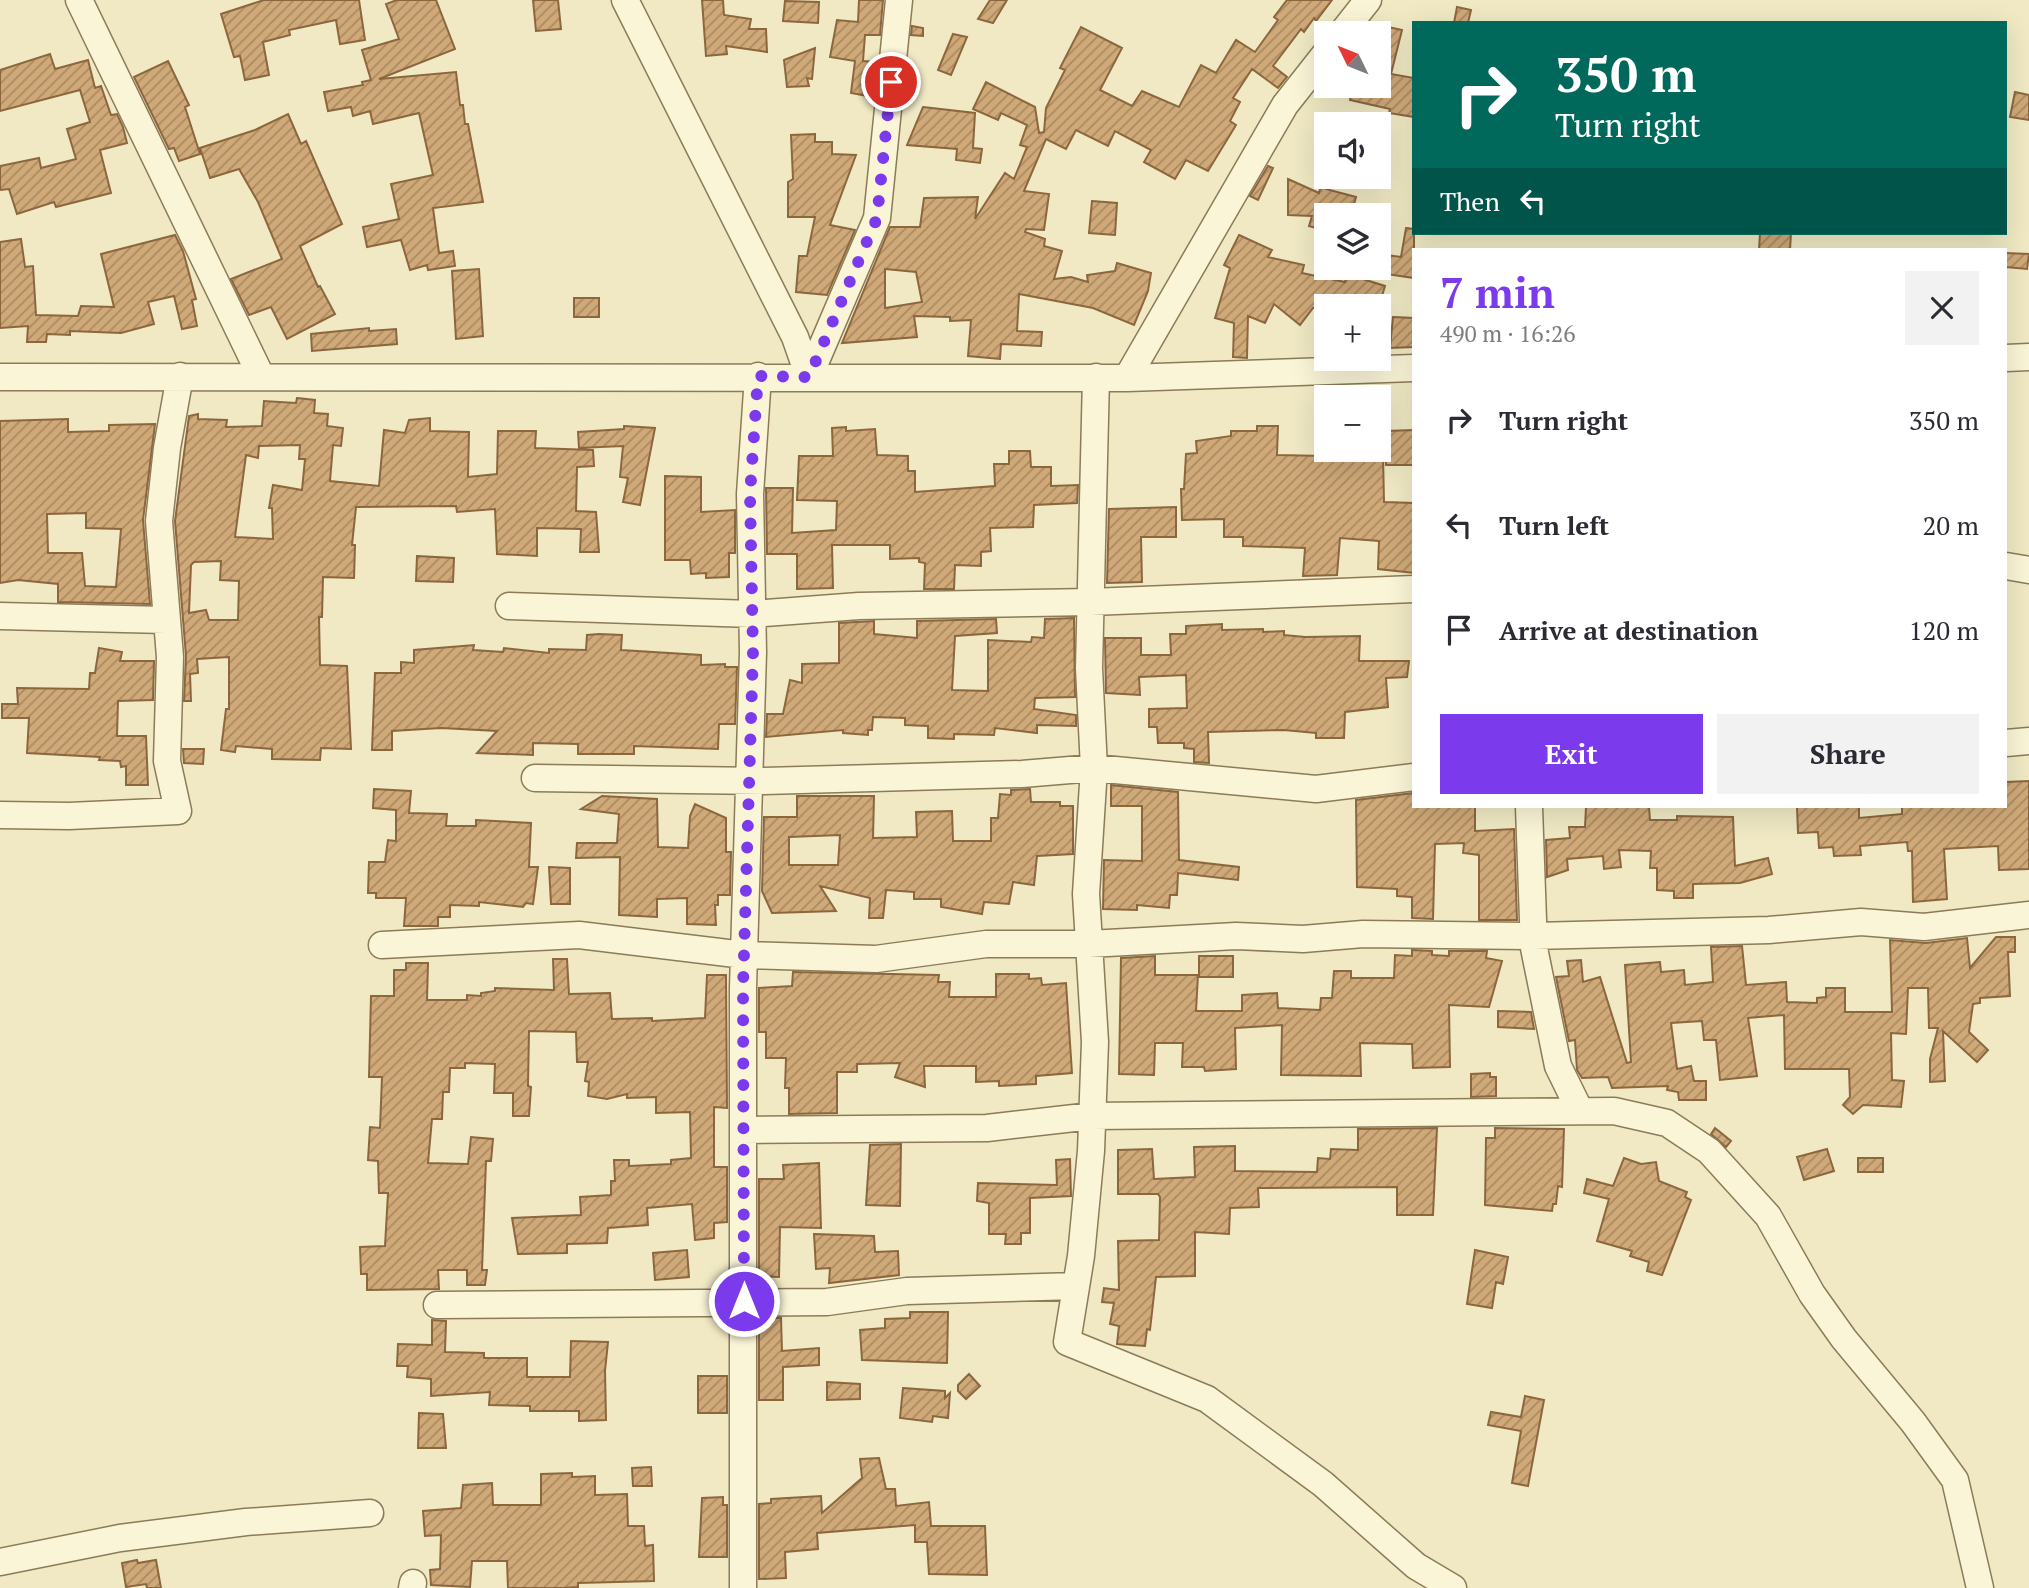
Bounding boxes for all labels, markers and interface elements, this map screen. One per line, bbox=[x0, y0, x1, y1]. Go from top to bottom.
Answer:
north arrow bbox=[1314, 21, 1391, 98]
map controls bbox=[1314, 21, 1391, 462]
text: 350 m bbox=[1555, 41, 1697, 106]
icon: right bbox=[1440, 49, 1531, 140]
pin bbox=[861, 52, 921, 112]
icon: arrive bbox=[872, 63, 910, 101]
text: Turn right bbox=[1555, 104, 1701, 146]
button: sound bbox=[1314, 112, 1391, 189]
icon: left bbox=[1514, 182, 1552, 220]
text: Then bbox=[1440, 184, 1500, 218]
button: layers bbox=[1314, 203, 1391, 280]
text: 7 min bbox=[1440, 264, 1555, 320]
button: close bbox=[1905, 271, 1979, 345]
button: + bbox=[1314, 294, 1391, 371]
text: 490 m · 16:26 bbox=[1440, 318, 1575, 349]
button: − bbox=[1314, 385, 1391, 462]
icon: right bbox=[1440, 401, 1478, 439]
text: Turn right bbox=[1499, 403, 1628, 437]
text: 350 m bbox=[1909, 403, 1979, 437]
icon: left bbox=[1440, 506, 1478, 544]
text: Turn left bbox=[1499, 508, 1609, 542]
text: 20 m bbox=[1923, 508, 1979, 542]
icon: arrive bbox=[1440, 611, 1478, 649]
text: Arrive at destination bbox=[1499, 613, 1758, 647]
text: 120 m bbox=[1909, 613, 1979, 647]
button: Exit bbox=[1440, 714, 1703, 794]
button: Share bbox=[1717, 714, 1979, 794]
position arrow bbox=[707, 1264, 781, 1338]

